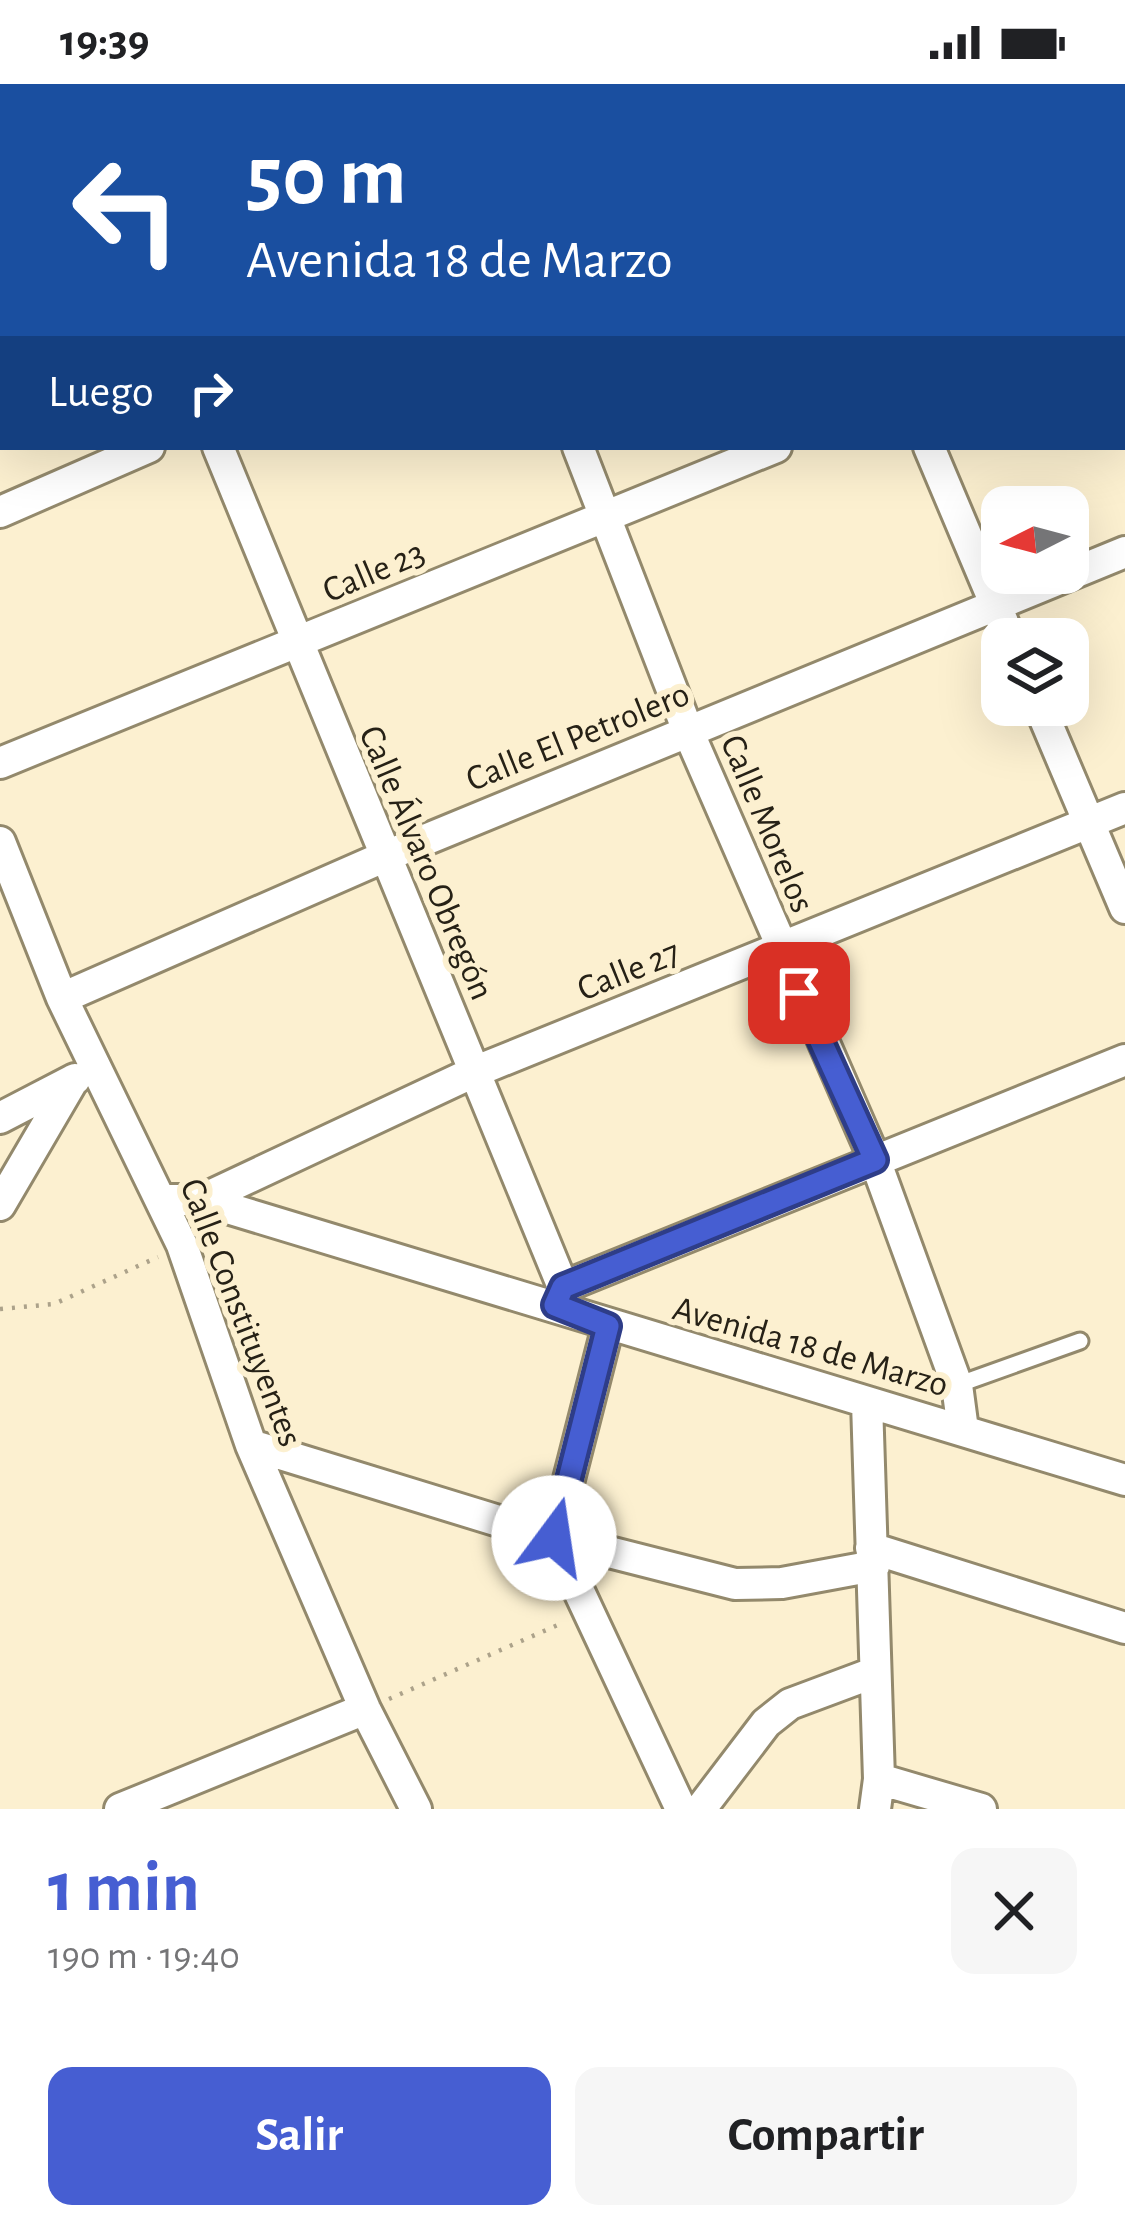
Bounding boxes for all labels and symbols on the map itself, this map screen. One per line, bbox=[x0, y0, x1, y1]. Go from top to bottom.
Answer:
north arrow bbox=[981, 486, 1089, 594]
street label: Calle 23 bbox=[318, 534, 430, 609]
street label: Calle El Petrolero bbox=[461, 676, 694, 798]
street label: Calle Álvaro Obregón bbox=[352, 719, 503, 1005]
street label: Calle Morelos bbox=[714, 730, 821, 918]
street label: Calle 27 bbox=[572, 934, 685, 1008]
pin bbox=[748, 942, 850, 1044]
street label: Calle Constituyentes bbox=[174, 1174, 309, 1451]
street label: Avenida 18 de Marzo bbox=[669, 1290, 952, 1403]
position arrow bbox=[491, 1475, 617, 1601]

